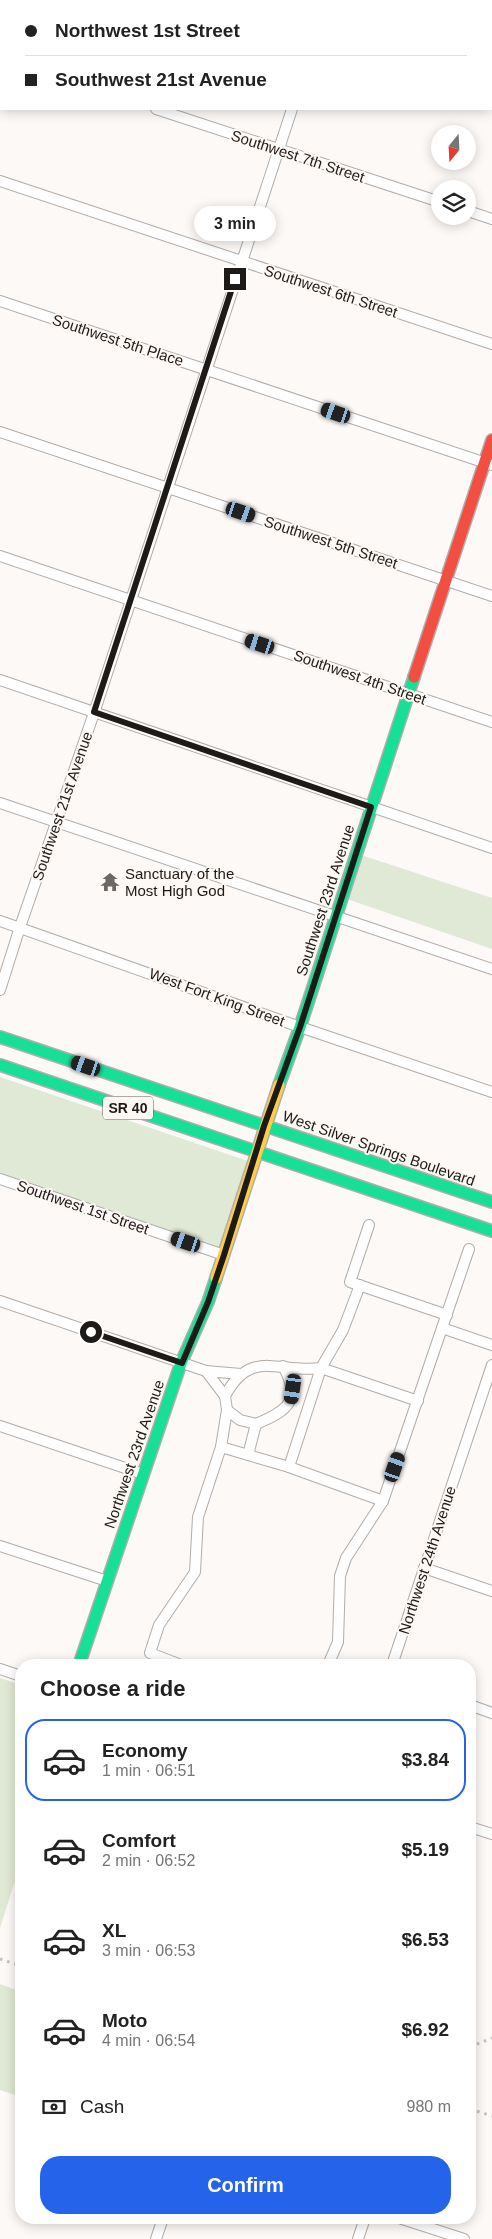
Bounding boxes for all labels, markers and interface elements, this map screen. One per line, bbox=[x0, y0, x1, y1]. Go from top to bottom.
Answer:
text: Northwest 1st Street bbox=[55, 20, 240, 41]
text: Southwest 21st Avenue bbox=[55, 69, 267, 90]
north arrow bbox=[431, 125, 476, 170]
map controls bbox=[431, 125, 476, 225]
street label: Southwest 7th Street bbox=[229, 126, 368, 186]
button: layers bbox=[431, 180, 476, 225]
callout: 3 min bbox=[194, 206, 276, 242]
text: 3 min bbox=[214, 215, 256, 232]
street label: Southwest 6th Street bbox=[262, 261, 401, 321]
route end bbox=[224, 268, 246, 290]
street label: Southwest 5th Place bbox=[50, 311, 186, 369]
car bbox=[319, 401, 352, 425]
car bbox=[224, 500, 257, 524]
street label: Southwest 5th Street bbox=[262, 512, 401, 572]
car bbox=[243, 632, 276, 656]
street label: Southwest 4th Street bbox=[291, 646, 429, 708]
street label: Southwest 21st Avenue bbox=[28, 729, 96, 883]
street label: Southwest 23rd Avenue bbox=[292, 822, 358, 978]
place label: Sanctuary of the Most High God bbox=[125, 865, 234, 899]
temple icon: Sanctuary of the Most High God bbox=[99, 871, 121, 893]
street label: West Fort King Street bbox=[147, 965, 288, 1030]
car bbox=[69, 1054, 102, 1078]
road number: SR 40 bbox=[103, 1096, 153, 1120]
street label: West Silver Springs Boulevard bbox=[281, 1107, 477, 1189]
street label: Southwest 1st Street bbox=[15, 1176, 152, 1238]
car bbox=[169, 1230, 202, 1254]
route start bbox=[80, 1321, 102, 1343]
car bbox=[283, 1373, 302, 1405]
street label: Northwest 23rd Avenue bbox=[101, 1378, 167, 1530]
car bbox=[383, 1450, 406, 1484]
street label: Northwest 24th Avenue bbox=[395, 1484, 459, 1636]
text: Choose a ride bbox=[40, 1676, 185, 1701]
icon: car bbox=[42, 1738, 87, 1783]
text: Economy bbox=[102, 1740, 188, 1761]
text: $3.84 bbox=[401, 1749, 449, 1770]
text: 1 min · 06:51 bbox=[102, 1762, 195, 1779]
icon: car bbox=[42, 1828, 87, 1873]
text: Comfort bbox=[102, 1830, 176, 1851]
text: $5.19 bbox=[401, 1839, 449, 1860]
text: 2 min · 06:52 bbox=[102, 1852, 195, 1869]
icon: car bbox=[42, 1918, 87, 1963]
text: XL bbox=[102, 1920, 126, 1941]
text: $6.53 bbox=[401, 1929, 449, 1950]
text: 3 min · 06:53 bbox=[102, 1942, 195, 1959]
icon: car bbox=[42, 2008, 87, 2053]
text: Moto bbox=[102, 2010, 147, 2031]
text: $6.92 bbox=[401, 2019, 449, 2040]
text: 4 min · 06:54 bbox=[102, 2032, 195, 2049]
icon: cash bbox=[40, 2093, 68, 2121]
text: Cash bbox=[80, 2096, 124, 2117]
text: 980 m bbox=[407, 2098, 451, 2115]
button: Confirm bbox=[40, 2156, 451, 2214]

